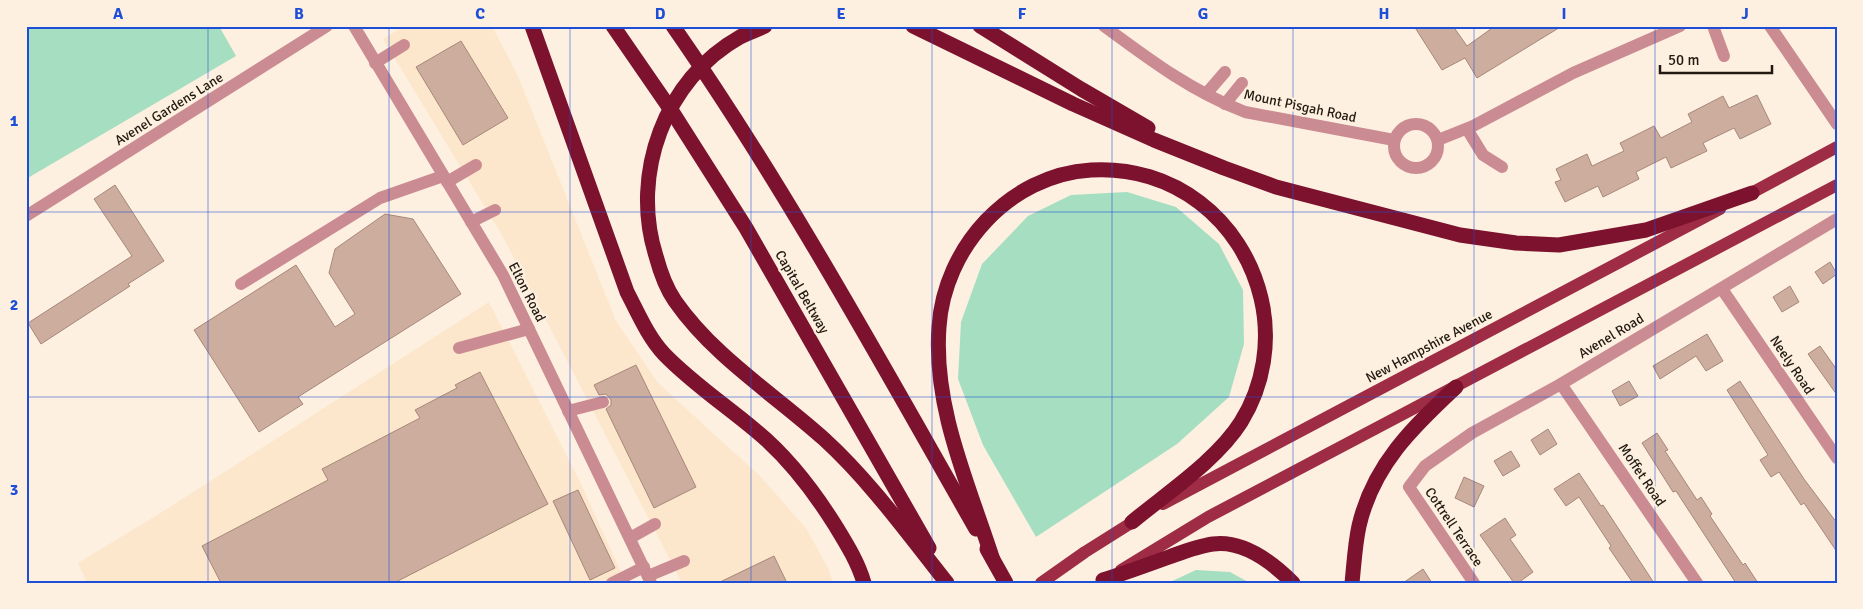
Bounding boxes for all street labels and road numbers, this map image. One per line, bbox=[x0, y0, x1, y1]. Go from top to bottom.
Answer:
street label: Avenel Gardens Lane bbox=[112, 69, 226, 149]
street label: Mount Pisgah Road bbox=[1242, 86, 1358, 126]
street label: Capital Beltway bbox=[771, 247, 833, 337]
street label: Elton Road bbox=[505, 259, 549, 325]
street label: New Hampshire Avenue bbox=[1363, 305, 1495, 387]
street label: Avenel Road bbox=[1575, 310, 1647, 362]
street label: Neely Road bbox=[1766, 332, 1818, 398]
street label: Moffet Road bbox=[1615, 440, 1669, 510]
street label: Cottrell Terrace bbox=[1421, 484, 1487, 570]

